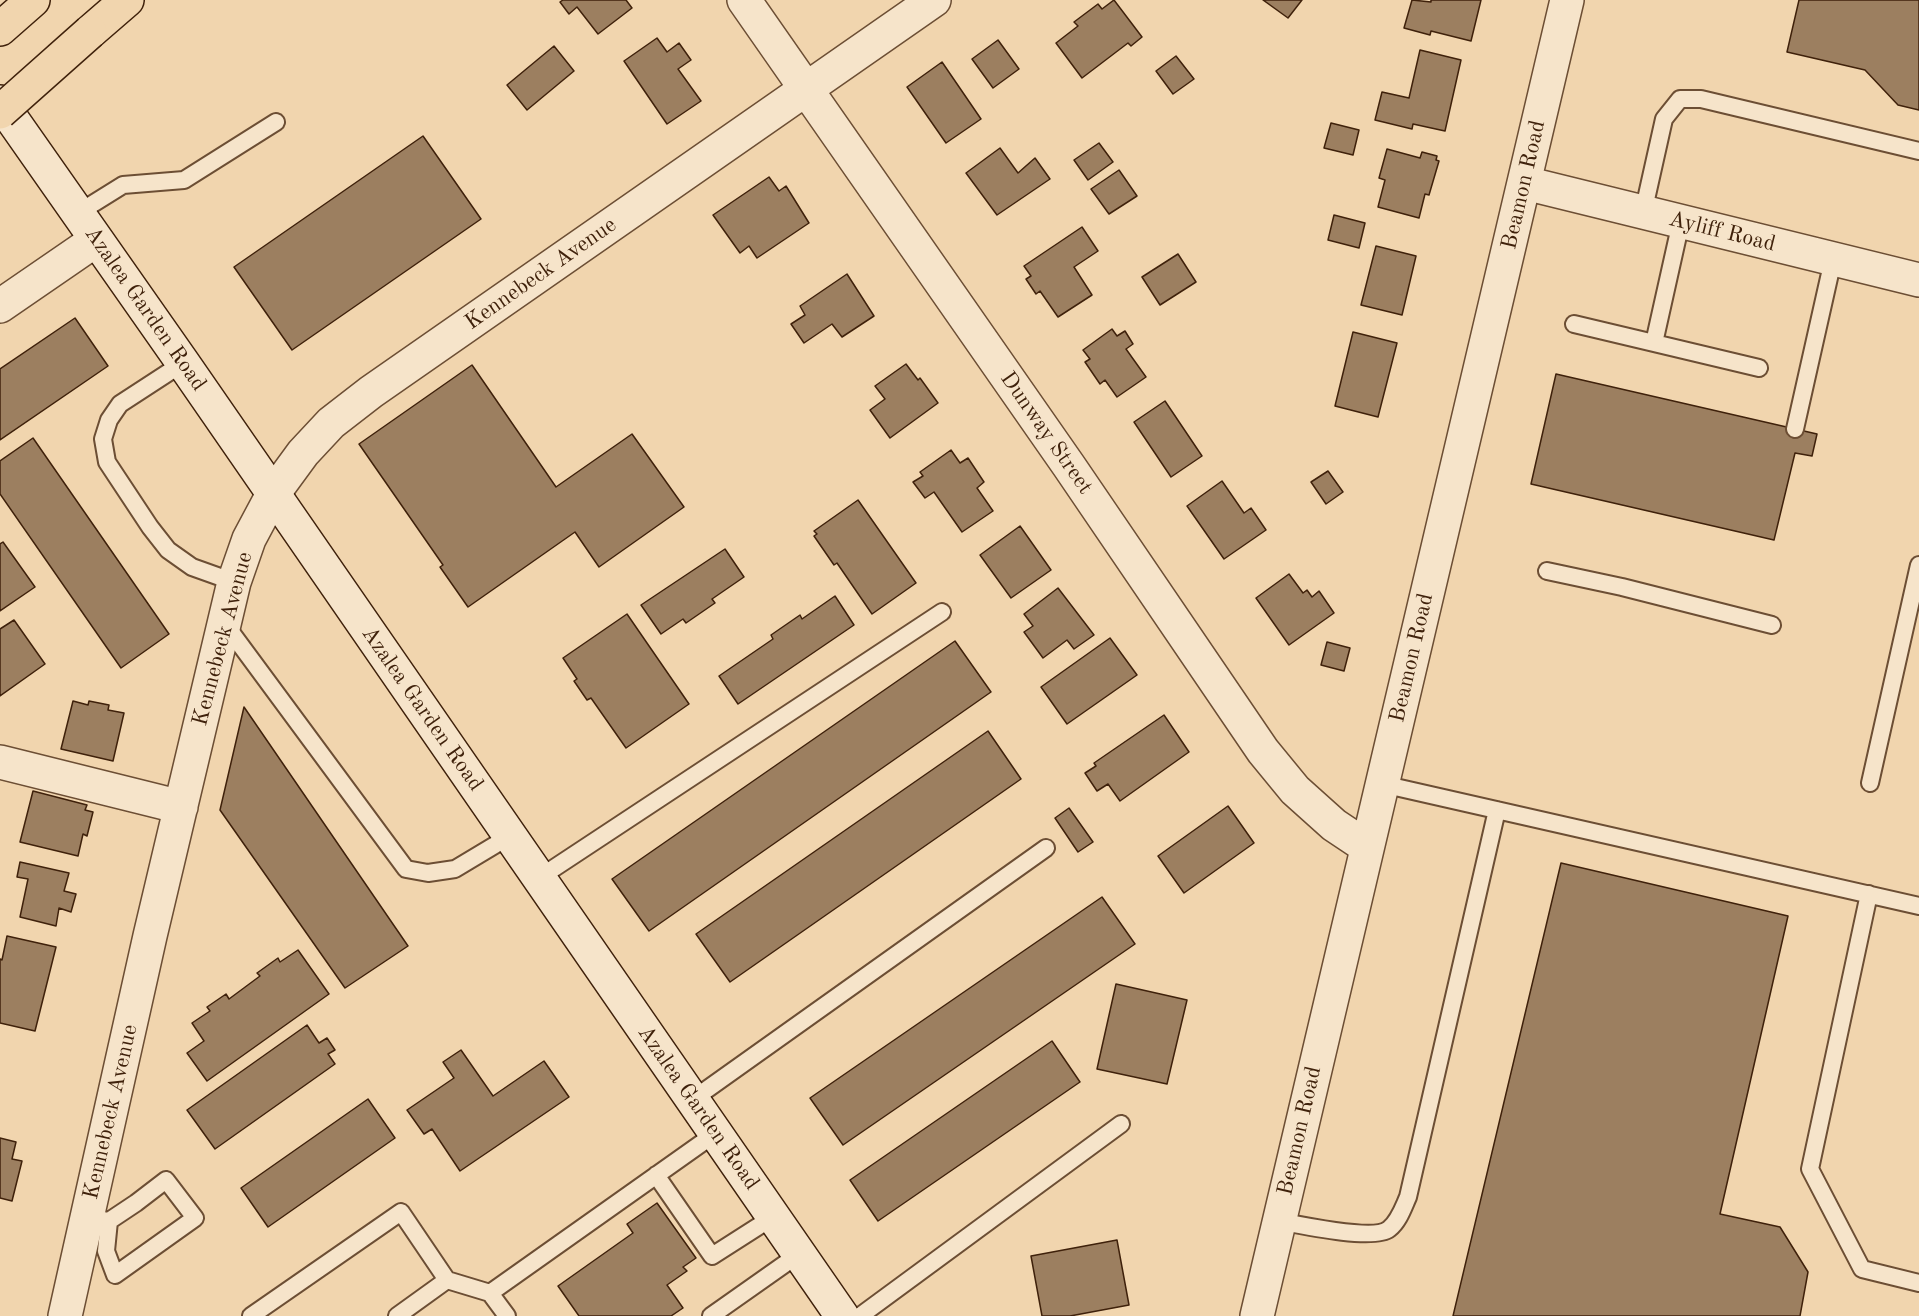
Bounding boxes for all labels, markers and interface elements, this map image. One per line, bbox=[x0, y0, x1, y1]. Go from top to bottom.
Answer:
street label: Beamon Road bbox=[1496, 118, 1552, 252]
street label: Ayliff Road bbox=[1666, 206, 1778, 258]
street label: Kennebeck Avenue bbox=[460, 212, 622, 336]
street label: Azalea Garden Road bbox=[78, 222, 212, 396]
street label: Dunway Street bbox=[994, 367, 1098, 499]
street label: Kennebeck Avenue bbox=[187, 549, 259, 729]
street label: Beamon Road bbox=[1384, 591, 1440, 725]
street label: Azalea Garden Road bbox=[355, 622, 489, 796]
street label: Azalea Garden Road bbox=[631, 1021, 765, 1195]
street label: Kennebeck Avenue bbox=[78, 1022, 144, 1202]
street label: Beamon Road bbox=[1272, 1064, 1328, 1198]

